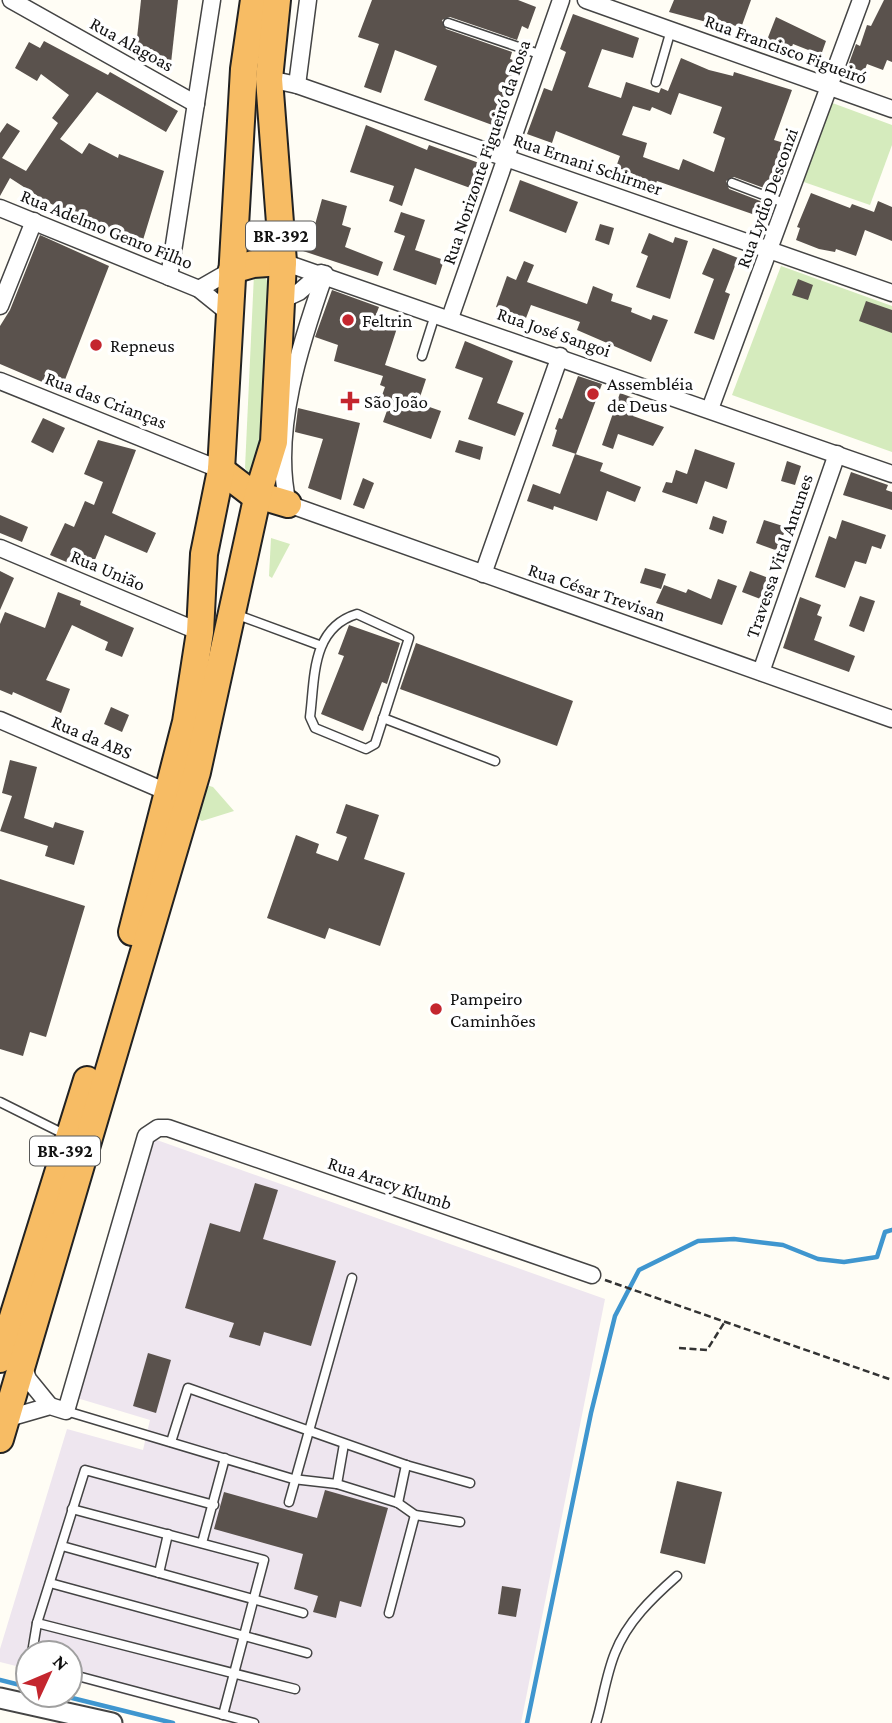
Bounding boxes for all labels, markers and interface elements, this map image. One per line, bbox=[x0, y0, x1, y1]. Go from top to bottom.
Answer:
street label: Rua Francisco Figueiró bbox=[702, 10, 870, 88]
street label: Rua Alagoas bbox=[87, 12, 177, 76]
street label: Rua Norizonte Figueiró da Rosa bbox=[438, 37, 534, 267]
street label: Rua Lydio Desconzi bbox=[732, 125, 802, 271]
street label: Rua Ernani Schirmer bbox=[511, 129, 666, 199]
street label: Rua Adelmo Genro Filho bbox=[18, 185, 196, 273]
road number: BR-392 bbox=[246, 222, 316, 250]
street label: Rua José Sangoi bbox=[495, 303, 613, 361]
place label: Feltrin bbox=[362, 310, 413, 331]
marker: Feltrin bbox=[340, 312, 356, 328]
place label: Repneus bbox=[110, 335, 175, 356]
marker: Repneus bbox=[88, 337, 104, 353]
street label: Rua das Crianças bbox=[42, 367, 170, 433]
place label: Assembléia de Deus bbox=[607, 373, 693, 416]
marker: Assembléia de Deus bbox=[585, 386, 601, 402]
place label: São João bbox=[364, 391, 428, 412]
marker: São João bbox=[342, 393, 358, 409]
street label: Travessa Vital Antunes bbox=[741, 471, 817, 641]
street label: Rua União bbox=[68, 545, 148, 595]
street label: Rua César Trevisan bbox=[526, 559, 668, 625]
street label: Rua da ABS bbox=[49, 711, 135, 763]
place label: Pampeiro Caminhões bbox=[450, 988, 536, 1031]
marker: Pampeiro Caminhões bbox=[428, 1001, 444, 1017]
road number: BR-392 bbox=[30, 1136, 100, 1166]
street label: Rua Aracy Klumb bbox=[325, 1152, 455, 1214]
north arrow bbox=[14, 1639, 84, 1709]
text: N bbox=[49, 1651, 73, 1675]

